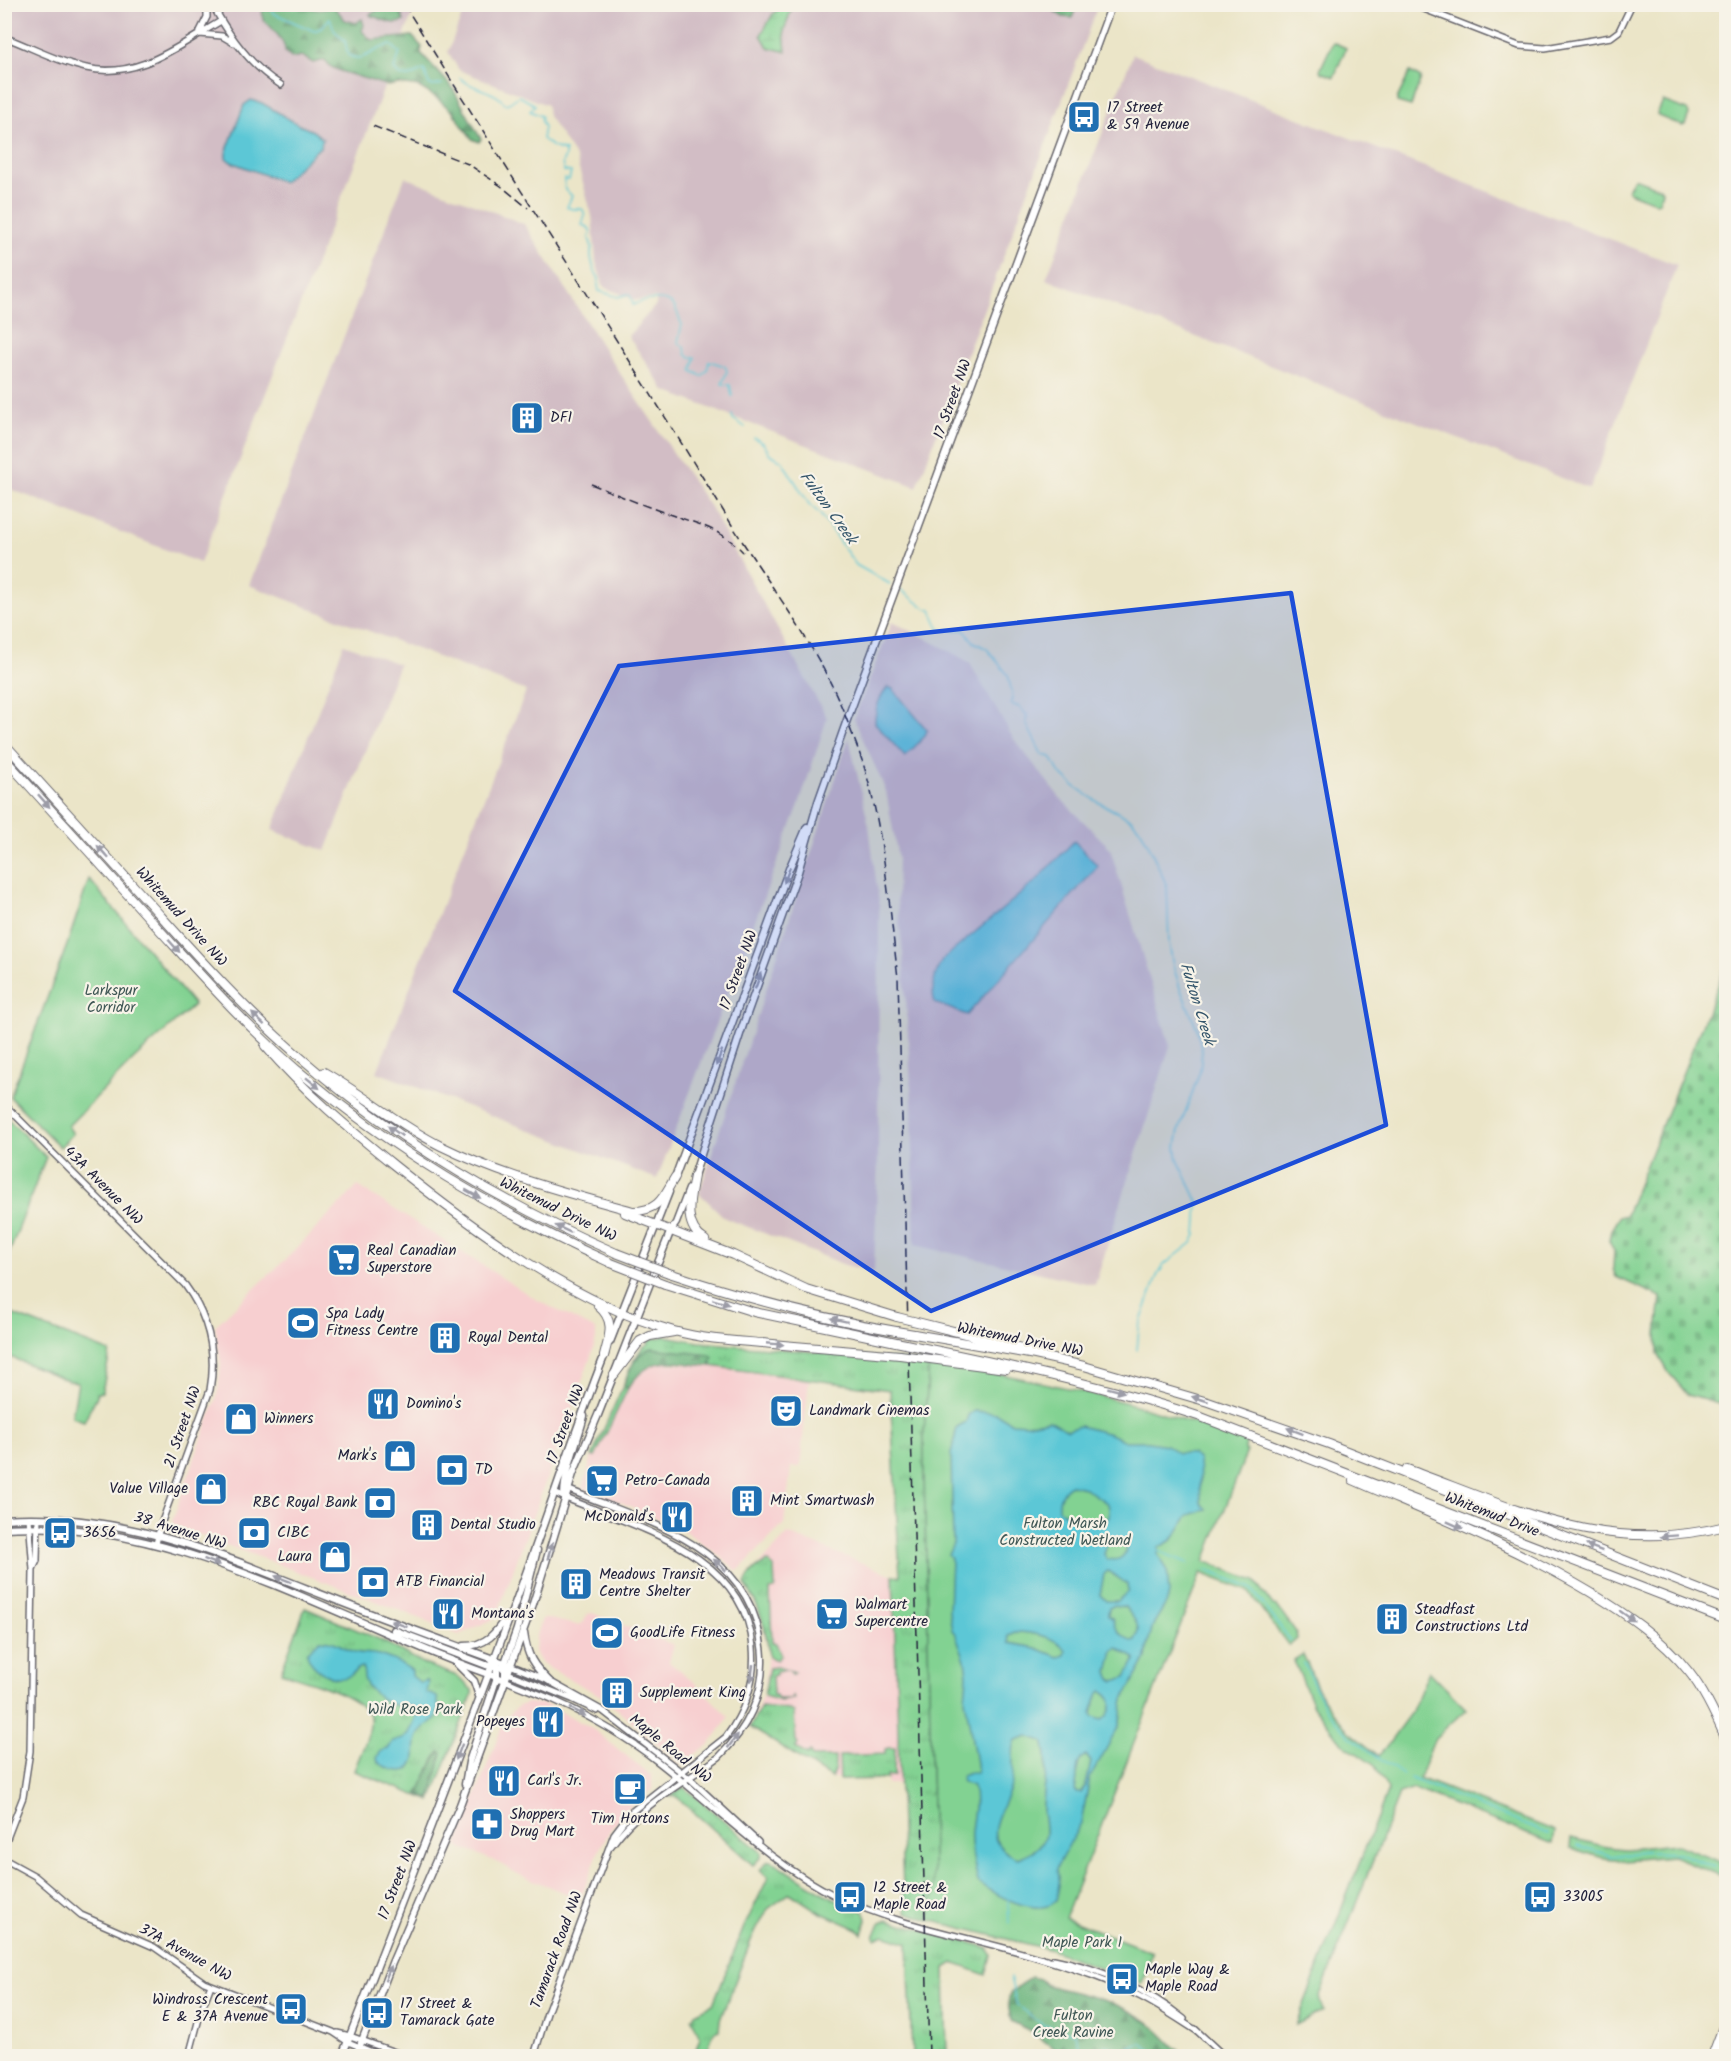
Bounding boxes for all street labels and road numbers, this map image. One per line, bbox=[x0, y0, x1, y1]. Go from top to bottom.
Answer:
street label: 17 Street NW bbox=[927, 355, 979, 442]
street label: Whitemud Drive NW bbox=[129, 862, 233, 973]
street label: 17 Street NW bbox=[713, 926, 765, 1013]
street label: 43A Avenue NW bbox=[58, 1141, 148, 1231]
street label: Whitemud Drive NW bbox=[495, 1171, 621, 1249]
street label: Whitemud Drive NW bbox=[955, 1316, 1085, 1364]
street label: 17 Street NW bbox=[540, 1380, 592, 1467]
street label: 21 Street NW bbox=[158, 1382, 208, 1471]
street label: Whitemud Drive bbox=[1441, 1486, 1543, 1544]
street label: 38 Avenue NW bbox=[131, 1506, 230, 1557]
street label: Maple Road NW bbox=[623, 1708, 717, 1790]
street label: 17 Street NW bbox=[372, 1836, 424, 1923]
street label: Tamarack Road NW bbox=[525, 1888, 590, 2012]
street label: 37A Avenue NW bbox=[134, 1918, 236, 1989]

